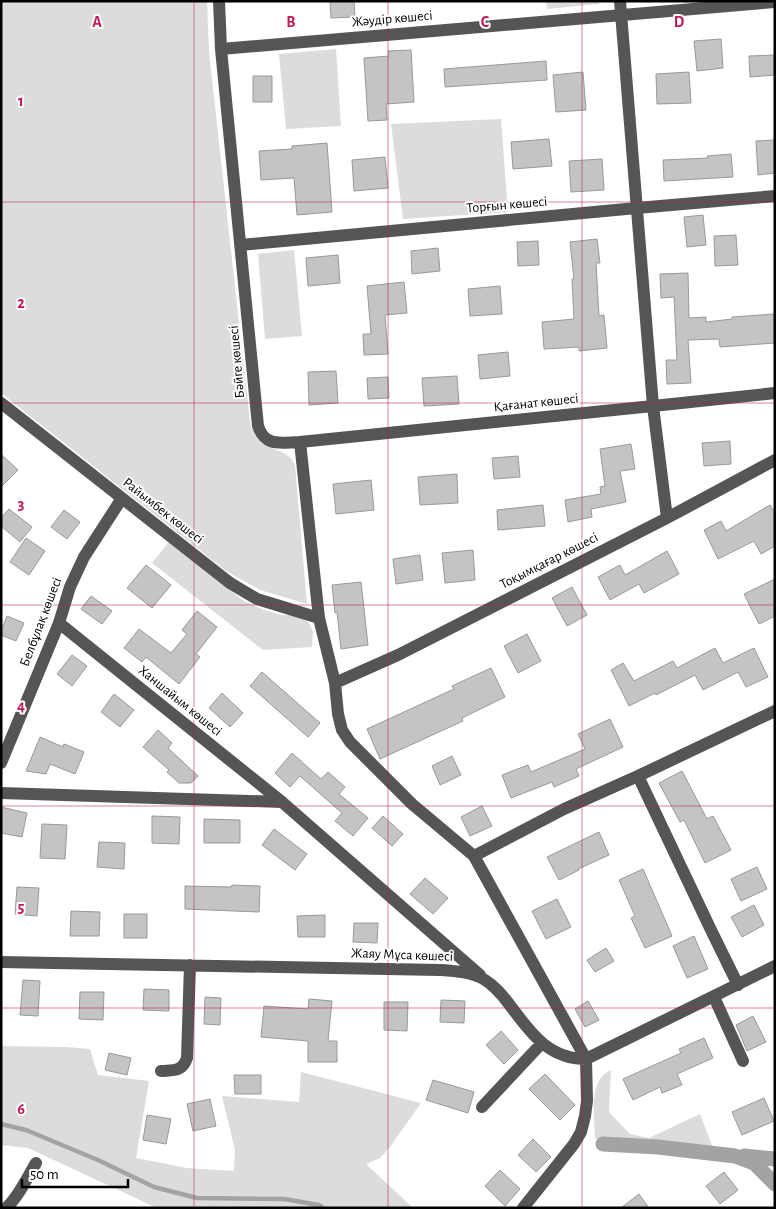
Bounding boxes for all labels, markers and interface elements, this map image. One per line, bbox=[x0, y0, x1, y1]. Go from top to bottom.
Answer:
street label: Жәудір көшесі bbox=[351, 8, 433, 30]
text: A bbox=[92, 14, 102, 30]
text: B bbox=[286, 14, 296, 30]
text: C bbox=[481, 14, 490, 30]
text: D bbox=[674, 14, 685, 30]
text: 1 bbox=[18, 93, 24, 109]
street label: Торғын көшесі bbox=[466, 194, 548, 216]
text: 2 bbox=[17, 295, 25, 311]
street label: Бәйге көшесі bbox=[227, 325, 247, 399]
street label: Қағанат көшесі bbox=[493, 392, 579, 414]
street label: Райымбек көшесі bbox=[120, 475, 206, 547]
text: 3 bbox=[18, 496, 25, 512]
street label: Тоқымқағар көшесі bbox=[498, 530, 600, 592]
street label: Белбұлақ көшесі bbox=[18, 576, 64, 668]
street label: Ханшайым көшесі bbox=[136, 663, 224, 739]
text: 4 bbox=[17, 698, 25, 714]
text: 5 bbox=[18, 899, 25, 915]
street label: Жаяу Мұса көшесі bbox=[351, 946, 453, 964]
text: 6 bbox=[17, 1101, 25, 1117]
scale bar bbox=[22, 1156, 129, 1188]
text: 50 m bbox=[30, 1167, 59, 1182]

